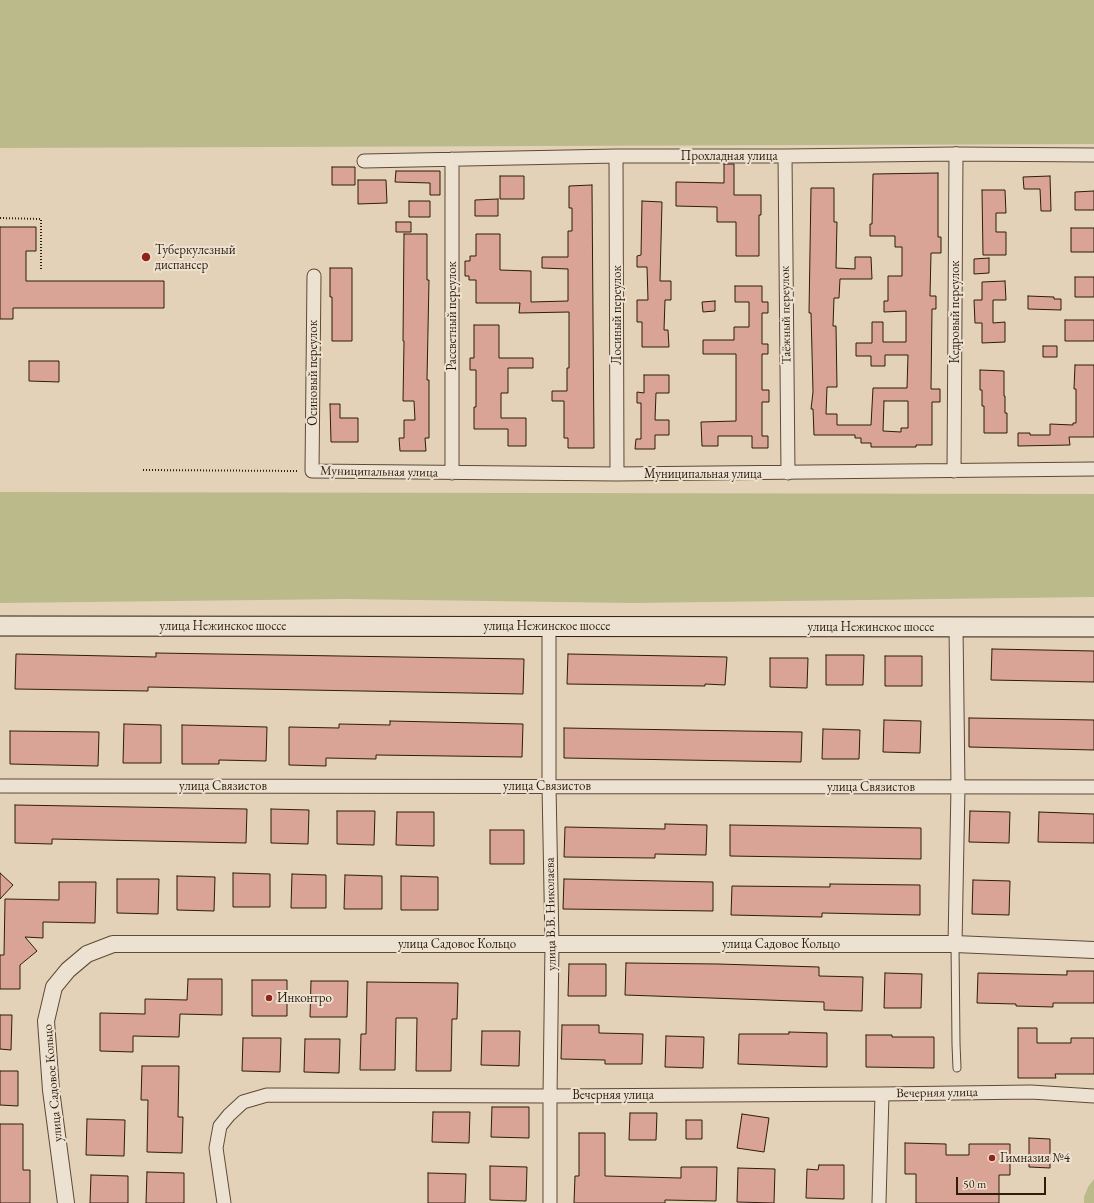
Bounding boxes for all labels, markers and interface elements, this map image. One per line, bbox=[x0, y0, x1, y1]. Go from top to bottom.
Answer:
street label: Прохладная улица bbox=[680, 148, 778, 164]
place label: Туберкулезный диспансер bbox=[155, 242, 236, 273]
marker: Туберкулезный диспансер bbox=[140, 251, 152, 263]
street label: Кедровый переулок bbox=[947, 260, 963, 364]
street label: Рассветный переулок bbox=[444, 261, 460, 371]
street label: Лосиный переулок bbox=[609, 265, 625, 365]
street label: Таёжный переулок bbox=[777, 266, 795, 364]
street label: Осиновый переулок bbox=[305, 320, 321, 426]
street label: Муниципальная улица bbox=[320, 463, 438, 481]
street label: Муниципальная улица bbox=[644, 466, 762, 482]
street label: улица Нежинское шоссе bbox=[160, 618, 286, 634]
street label: улица Нежинское шоссе bbox=[484, 618, 610, 634]
street label: улица Нежинское шоссе bbox=[808, 619, 934, 635]
street label: улица Связистов bbox=[179, 778, 267, 794]
street label: улица Связистов bbox=[503, 778, 591, 794]
street label: улица Связистов bbox=[827, 779, 915, 795]
street label: улица В.В. Николаева bbox=[542, 857, 560, 971]
street label: улица Садовое Кольцо bbox=[398, 936, 516, 952]
street label: улица Садовое Кольцо bbox=[722, 936, 840, 952]
place label: Инконтро bbox=[277, 990, 332, 1006]
marker: Инконтро bbox=[264, 993, 274, 1003]
street label: улица Садовое Кольцо bbox=[40, 1023, 66, 1143]
street label: Вечерняя улица bbox=[896, 1084, 978, 1102]
street label: Вечерняя улица bbox=[572, 1087, 654, 1103]
place label: Гимназия №4 bbox=[1000, 1150, 1070, 1166]
marker: Гимназия №4 bbox=[987, 1153, 997, 1163]
scale bar bbox=[958, 1169, 1048, 1195]
text: 50 m bbox=[963, 1176, 986, 1192]

